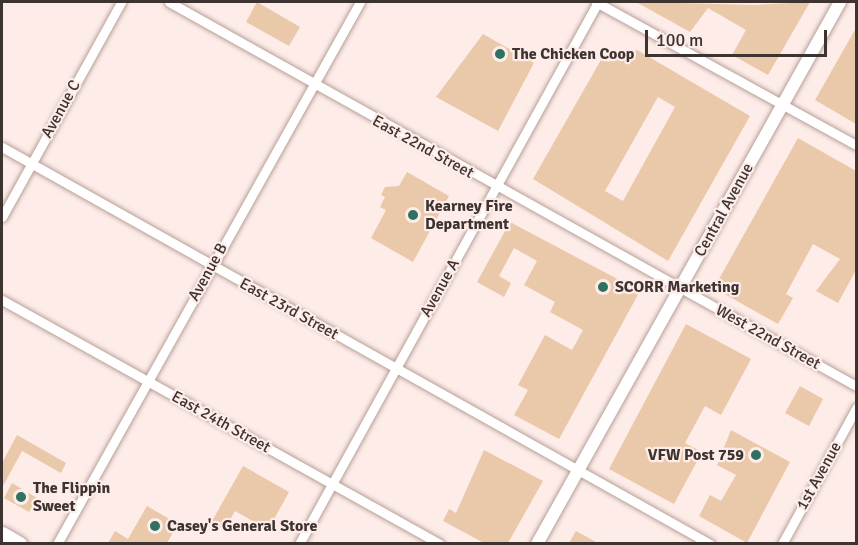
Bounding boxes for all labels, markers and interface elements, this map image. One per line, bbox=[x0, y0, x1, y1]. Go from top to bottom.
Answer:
scale bar bbox=[648, 18, 830, 56]
text: 100 m bbox=[656, 29, 703, 51]
place label: The Chicken Coop bbox=[512, 44, 634, 64]
marker: The Chicken Coop bbox=[493, 47, 507, 61]
street label: Avenue C bbox=[37, 77, 85, 141]
street label: East 22nd Street bbox=[369, 111, 477, 183]
street label: Central Avenue bbox=[690, 160, 758, 260]
place label: Kearney Fire Department bbox=[425, 196, 513, 234]
marker: Kearney Fire Department bbox=[406, 208, 420, 222]
street label: Avenue B bbox=[184, 240, 232, 304]
street label: Avenue A bbox=[416, 256, 464, 320]
street label: East 23rd Street bbox=[236, 274, 342, 344]
place label: SCORR Marketing bbox=[615, 277, 739, 297]
marker: SCORR Marketing bbox=[596, 280, 610, 294]
street label: West 22nd Street bbox=[712, 300, 824, 374]
street label: East 24th Street bbox=[168, 387, 274, 457]
street label: 1st Avenue bbox=[792, 439, 846, 513]
place label: VFW Post 759 bbox=[648, 445, 744, 465]
marker: VFW Post 759 bbox=[749, 448, 763, 462]
place label: The Flippin Sweet bbox=[33, 478, 110, 516]
marker: The Flippin Sweet bbox=[14, 490, 28, 504]
place label: Casey's General Store bbox=[167, 516, 317, 536]
marker: Casey's General Store bbox=[148, 519, 162, 533]

